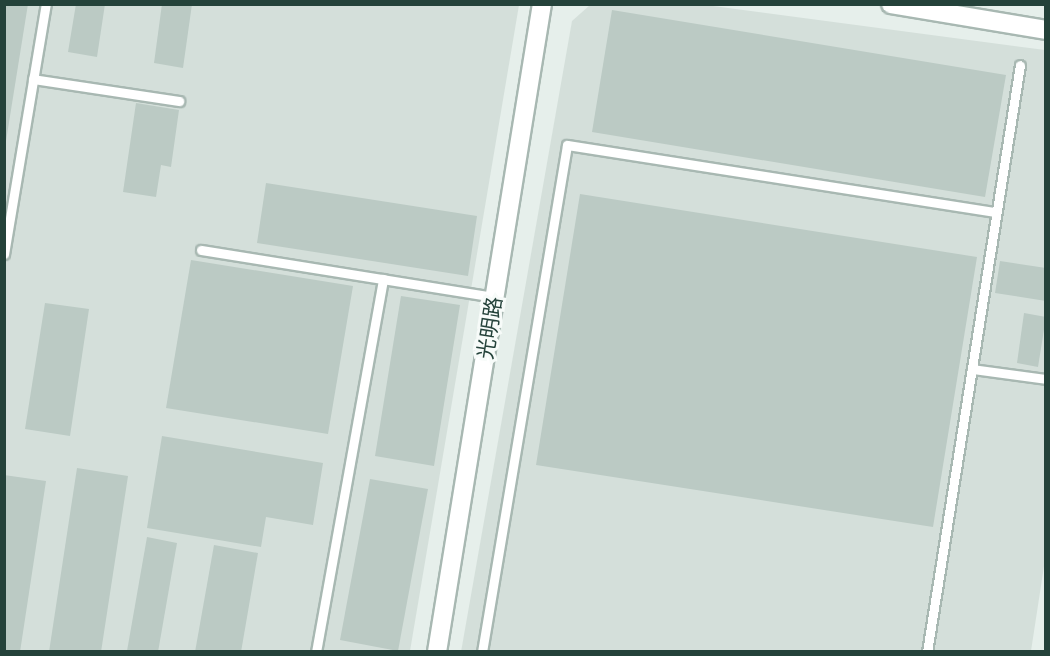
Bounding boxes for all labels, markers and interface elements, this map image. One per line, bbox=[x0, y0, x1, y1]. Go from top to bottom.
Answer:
street label: 光明路 bbox=[473, 295, 507, 361]

